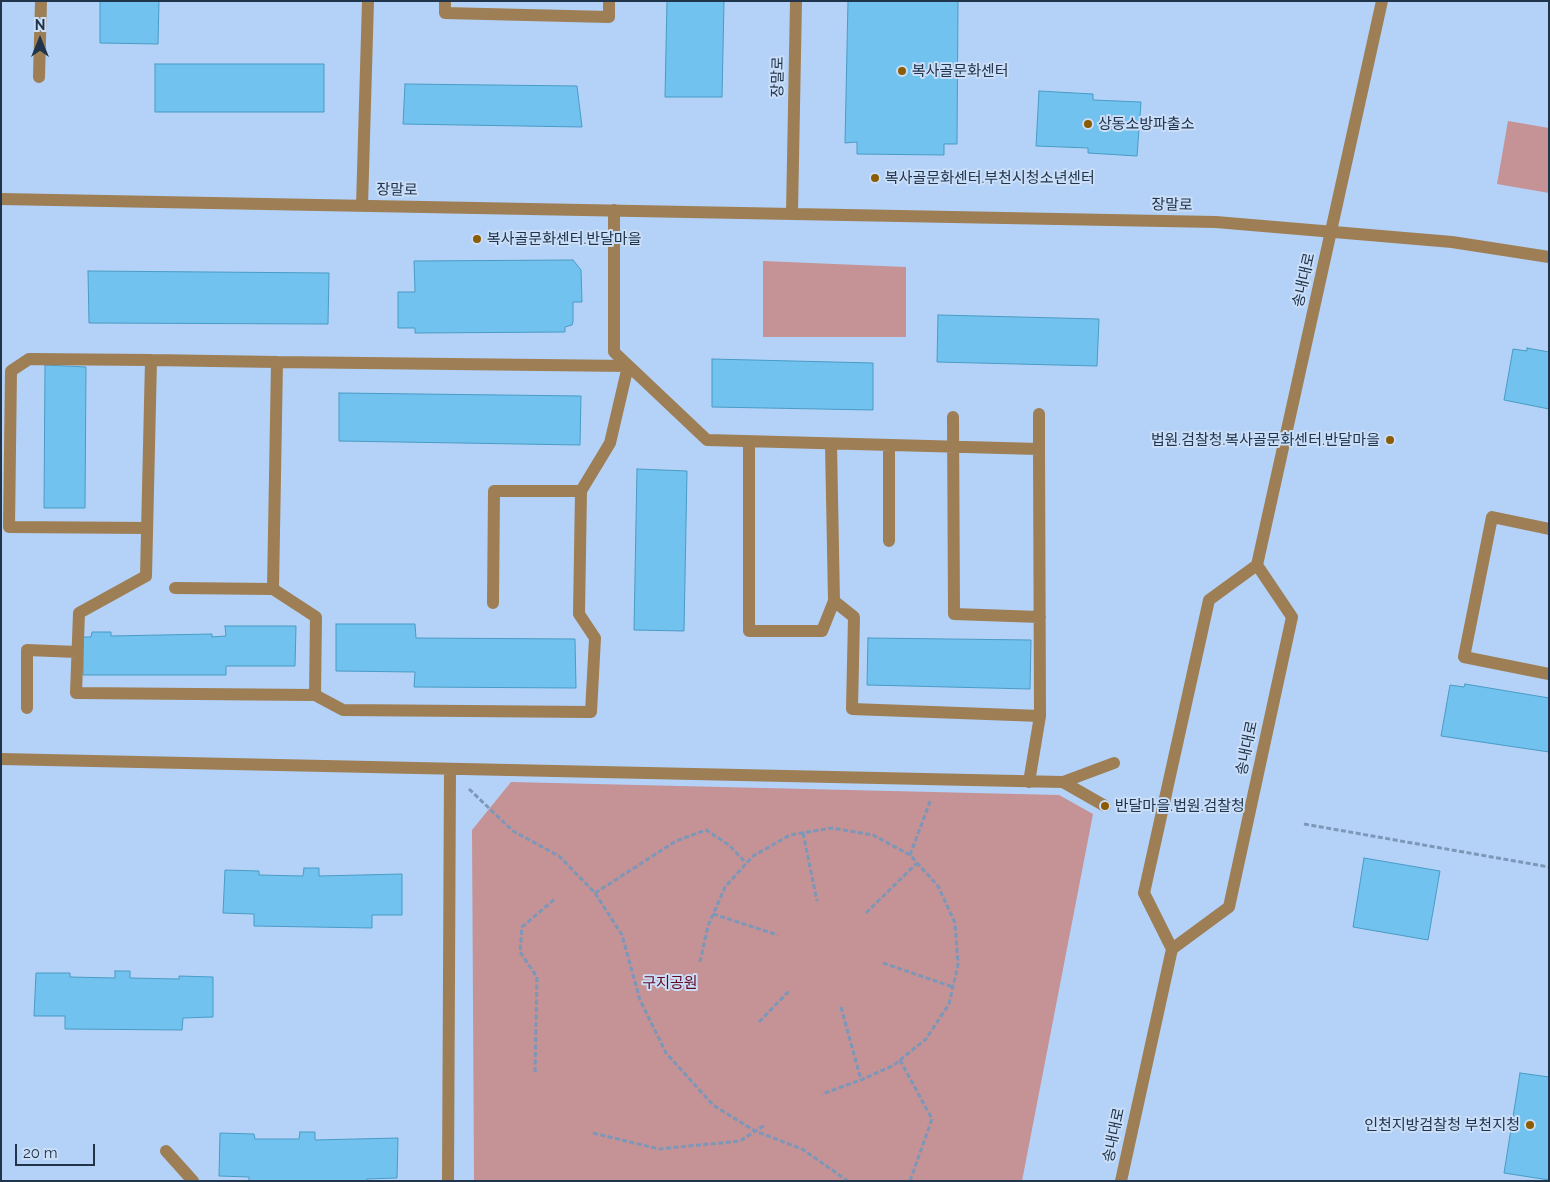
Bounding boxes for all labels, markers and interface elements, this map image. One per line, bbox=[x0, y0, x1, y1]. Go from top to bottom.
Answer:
north arrow bbox=[15, 15, 65, 65]
text: N bbox=[35, 17, 45, 33]
street label: 장말로 bbox=[769, 56, 787, 98]
place label: 복사골문화센터 bbox=[912, 62, 1009, 80]
marker: 복사골문화센터 bbox=[896, 65, 908, 77]
place label: 상동소방파출소 bbox=[1098, 115, 1195, 133]
marker: 상동소방파출소 bbox=[1082, 118, 1094, 130]
place label: 복사골문화센터.부천시청소년센터 bbox=[885, 169, 1095, 187]
marker: 복사골문화센터.부천시청소년센터 bbox=[869, 172, 881, 184]
street label: 장말로 bbox=[376, 181, 418, 199]
street label: 장말로 bbox=[1151, 196, 1193, 214]
place label: 복사골문화센터.반달마을 bbox=[487, 230, 642, 248]
marker: 복사골문화센터.반달마을 bbox=[471, 233, 483, 245]
street label: 송내대로 bbox=[1289, 251, 1319, 309]
place label: 법원.검찰청.복사골문화센터.반달마을 bbox=[1151, 431, 1380, 449]
marker: 법원.검찰청.복사골문화센터.반달마을 bbox=[1384, 434, 1396, 446]
street label: 송내대로 bbox=[1232, 719, 1262, 777]
place label: 반달마을.법원.검찰청 bbox=[1115, 797, 1245, 815]
marker: 반달마을.법원.검찰청 bbox=[1099, 800, 1111, 812]
park label: 구지공원 bbox=[642, 974, 698, 992]
street label: 송내대로 bbox=[1099, 1106, 1129, 1164]
place label: 인천지방검찰청 부천지청 bbox=[1364, 1116, 1520, 1134]
marker: 인천지방검찰청 부천지청 bbox=[1524, 1119, 1536, 1131]
scale bar bbox=[18, 1134, 98, 1166]
text: 20 m bbox=[23, 1144, 58, 1162]

